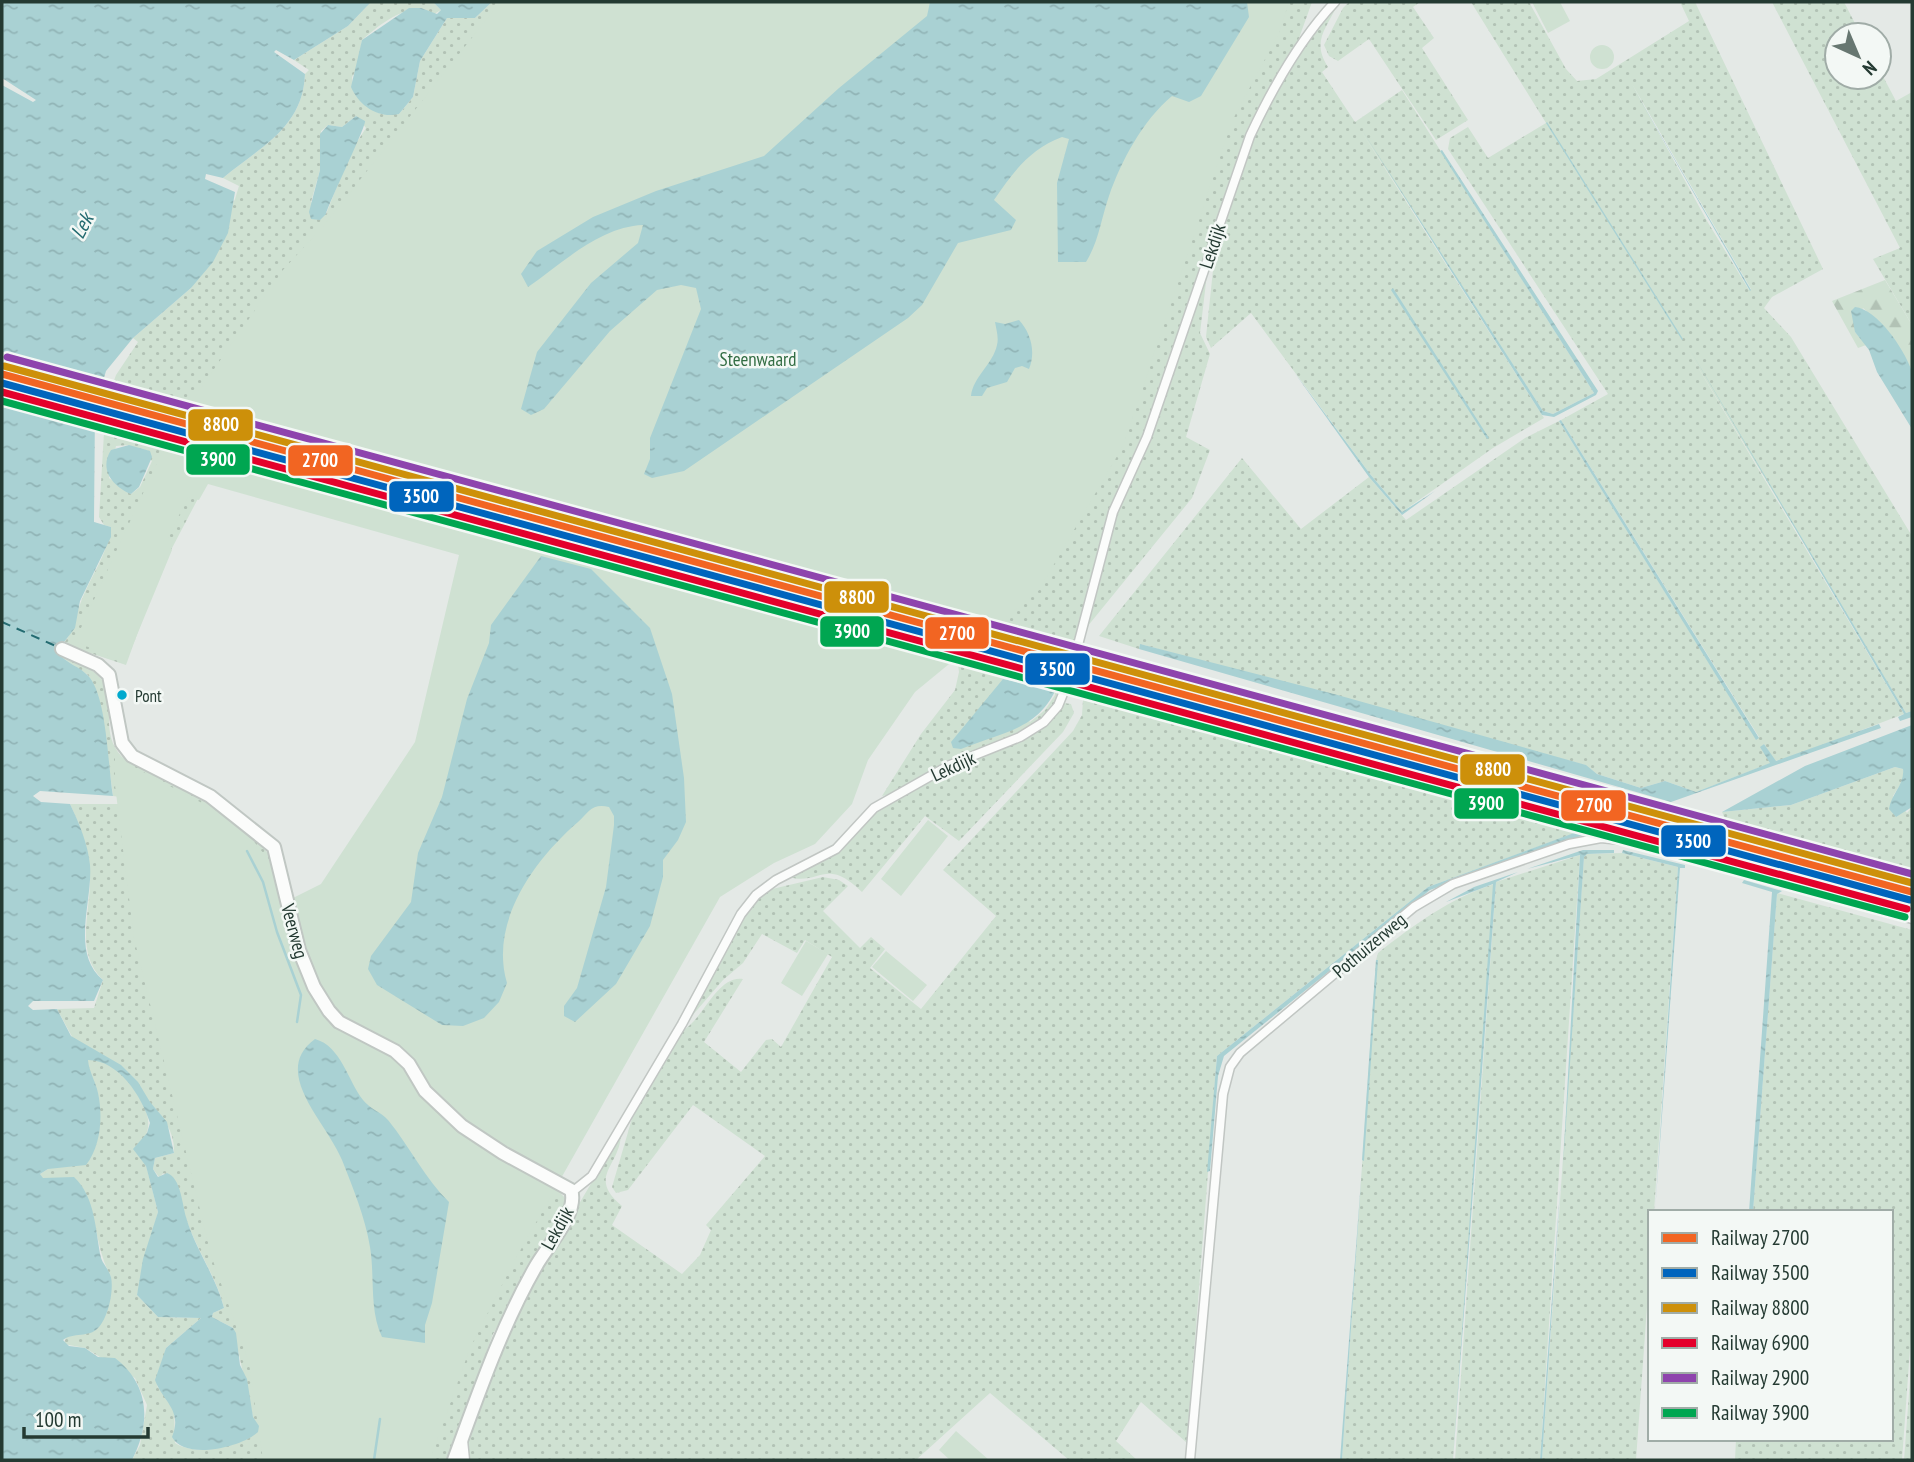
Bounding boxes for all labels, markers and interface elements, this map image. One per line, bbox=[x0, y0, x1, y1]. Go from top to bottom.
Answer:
north arrow bbox=[1823, 21, 1893, 91]
text: N bbox=[1858, 56, 1882, 80]
water label: Lek bbox=[64, 206, 101, 243]
street label: Lekdijk bbox=[1193, 220, 1231, 272]
park label: Steenwaard bbox=[720, 347, 796, 371]
line badge: 8800 bbox=[187, 408, 254, 442]
text: 8800 bbox=[203, 412, 239, 436]
line badge: 3900 bbox=[185, 443, 251, 476]
line badge: 2700 bbox=[287, 444, 354, 477]
text: 3900 bbox=[200, 447, 236, 471]
text: 2700 bbox=[302, 448, 338, 472]
line badge: 3500 bbox=[388, 480, 455, 513]
text: 3500 bbox=[403, 484, 439, 508]
line badge: 8800 bbox=[823, 580, 890, 614]
text: 8800 bbox=[839, 585, 875, 609]
line badge: 3900 bbox=[819, 615, 885, 648]
line badge: 2700 bbox=[924, 616, 990, 650]
text: 3900 bbox=[834, 619, 870, 643]
text: 2700 bbox=[939, 621, 975, 645]
line badge: 3500 bbox=[1024, 652, 1091, 686]
text: 3500 bbox=[1039, 657, 1075, 681]
place label: Pont bbox=[135, 685, 162, 707]
marker: Pont bbox=[115, 688, 129, 702]
street label: Lekdijk bbox=[927, 745, 980, 787]
line badge: 8800 bbox=[1459, 753, 1526, 786]
text: 8800 bbox=[1475, 757, 1511, 781]
line badge: 3900 bbox=[1453, 787, 1520, 820]
line badge: 2700 bbox=[1560, 789, 1627, 822]
text: 3900 bbox=[1468, 791, 1504, 815]
text: 2700 bbox=[1576, 793, 1612, 817]
line badge: 3500 bbox=[1660, 824, 1727, 858]
text: 3500 bbox=[1675, 829, 1711, 853]
street label: Veerweg bbox=[276, 900, 314, 961]
street label: Pothuizerweg bbox=[1327, 907, 1411, 983]
street label: Lekdijk bbox=[535, 1201, 579, 1254]
legend bbox=[1648, 1210, 1893, 1441]
text: Railway 2700 bbox=[1711, 1224, 1809, 1251]
text: Railway 3500 bbox=[1711, 1259, 1809, 1286]
text: Railway 8800 bbox=[1711, 1294, 1809, 1321]
text: Railway 6900 bbox=[1711, 1329, 1809, 1356]
text: Railway 2900 bbox=[1711, 1364, 1809, 1391]
scale bar bbox=[24, 1396, 149, 1440]
text: Railway 3900 bbox=[1711, 1399, 1809, 1426]
text: 100 m bbox=[35, 1406, 81, 1433]

